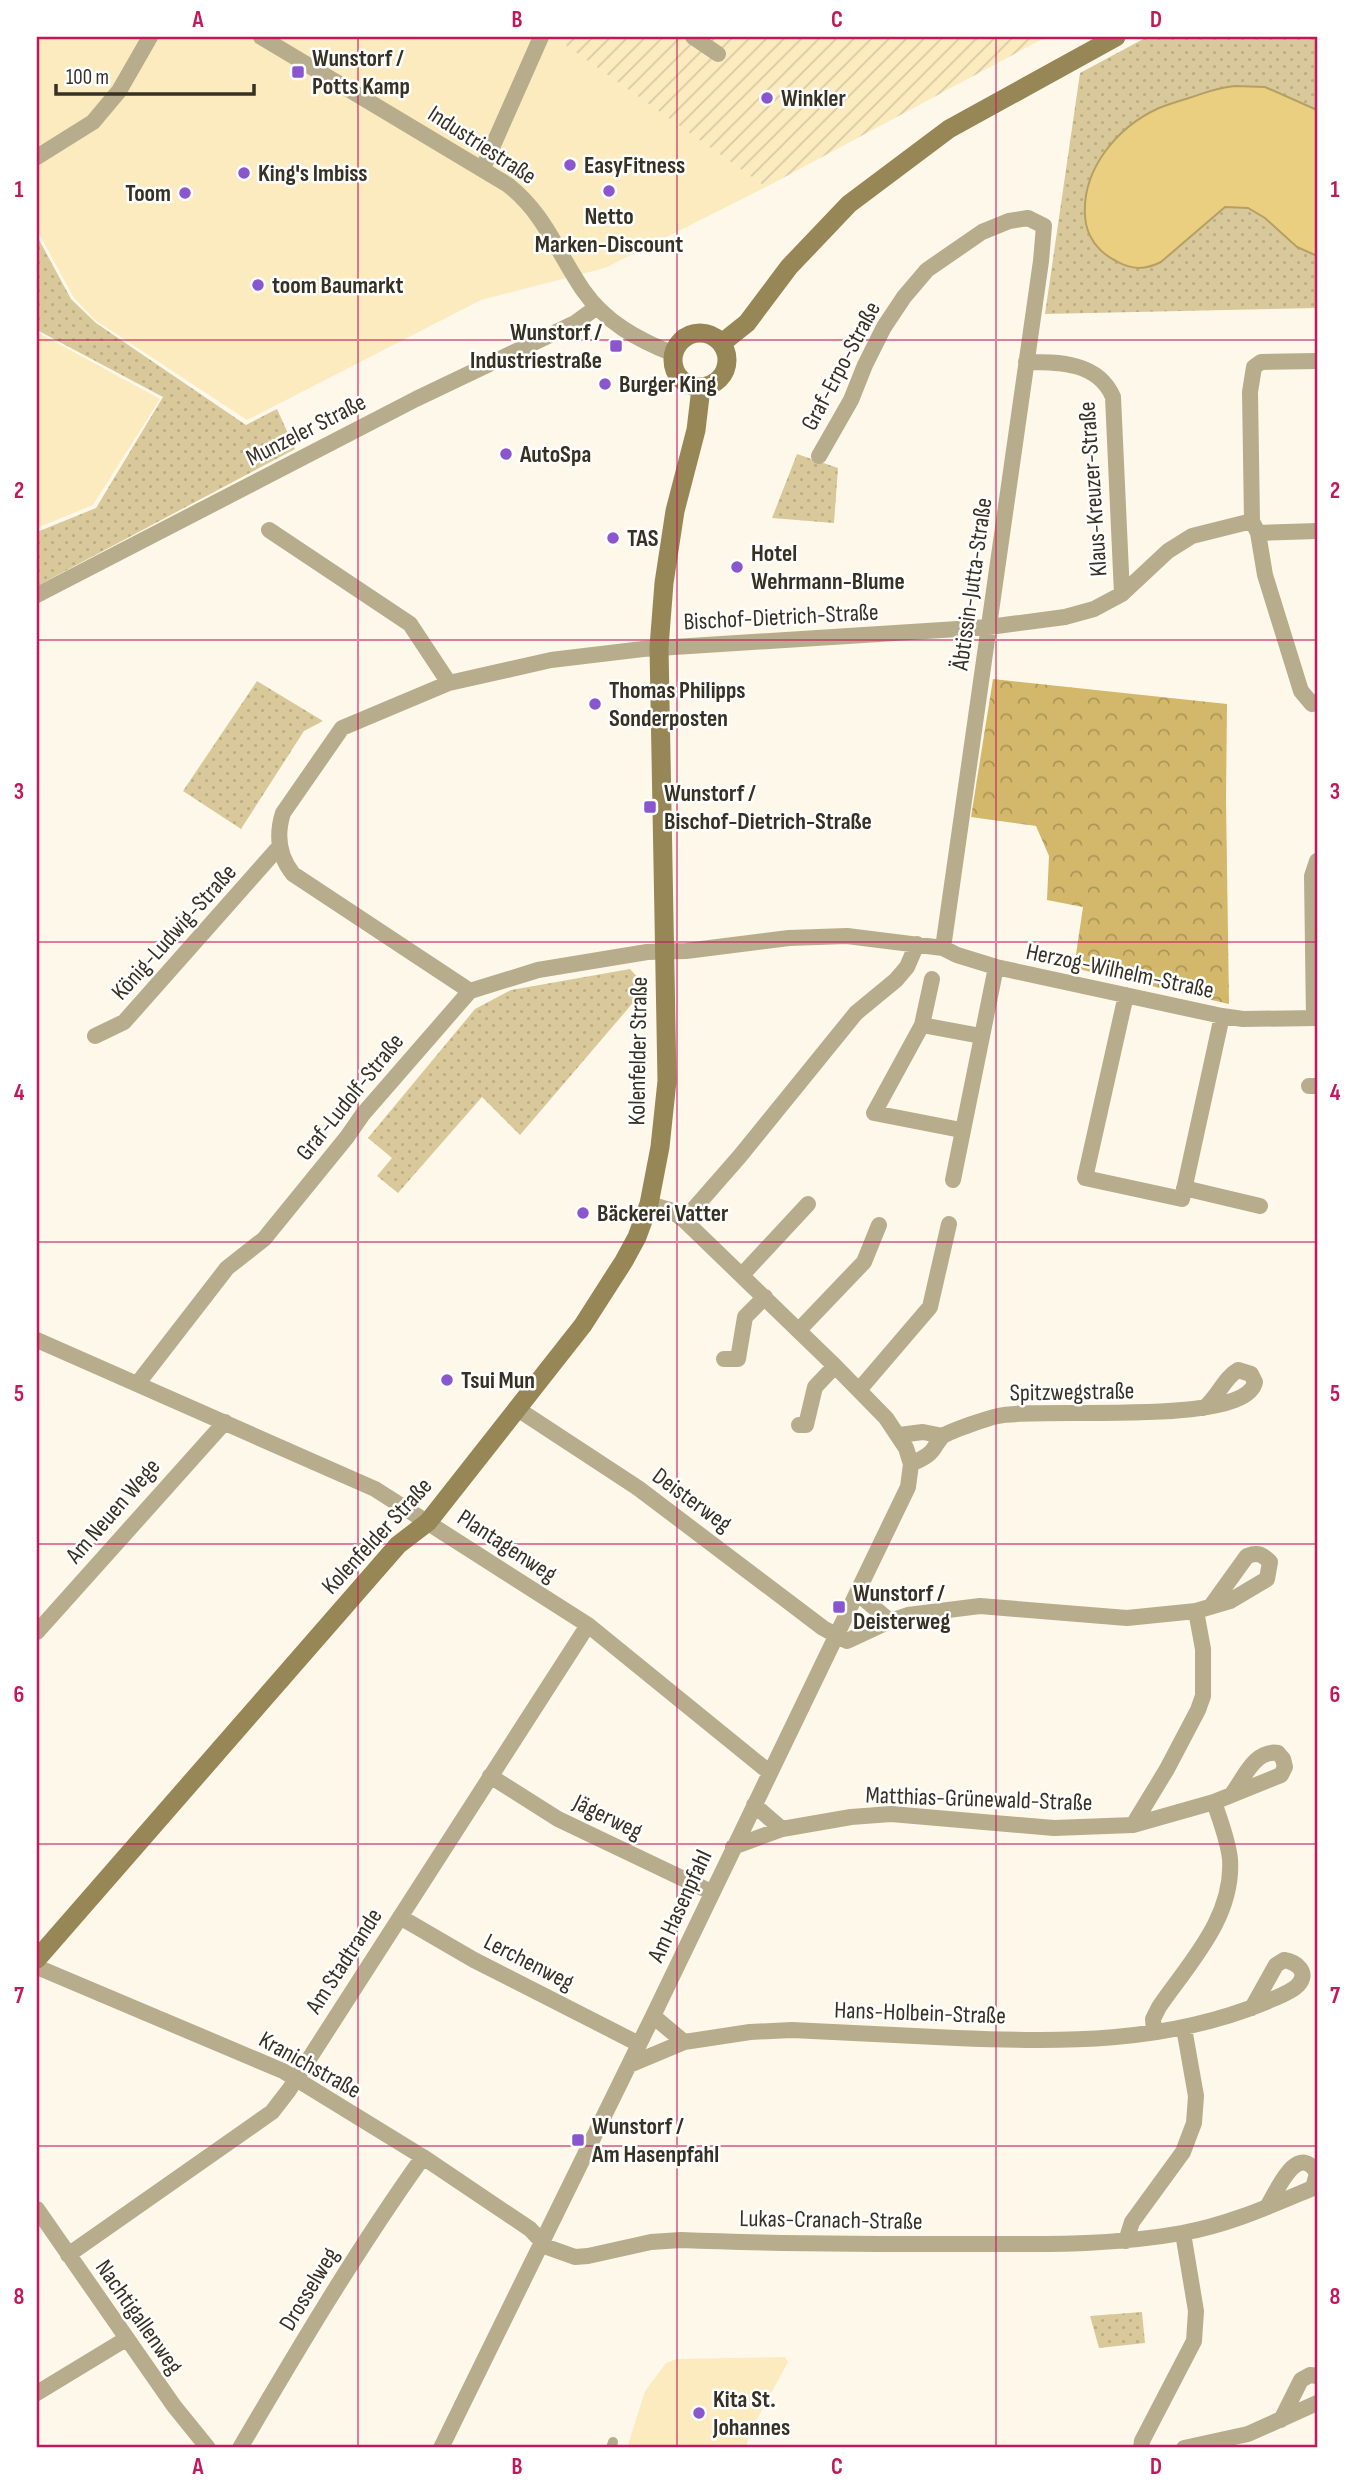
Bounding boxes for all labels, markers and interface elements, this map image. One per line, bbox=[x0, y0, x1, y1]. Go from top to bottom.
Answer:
text: A bbox=[192, 6, 205, 34]
text: B bbox=[512, 6, 523, 34]
text: C bbox=[831, 6, 843, 34]
text: D bbox=[1150, 6, 1162, 34]
place label: Wunstorf / Potts Kamp bbox=[312, 44, 410, 101]
scale bar bbox=[56, 52, 254, 96]
marker: Wunstorf / Potts Kamp bbox=[290, 64, 306, 80]
text: 100 m bbox=[66, 65, 109, 90]
place label: Winkler bbox=[781, 84, 847, 113]
marker: Winkler bbox=[759, 90, 775, 106]
street label: Industriestraße bbox=[422, 99, 542, 191]
place label: EasyFitness bbox=[584, 151, 685, 180]
marker: EasyFitness bbox=[562, 157, 578, 173]
place label: King's Imbiss bbox=[258, 159, 368, 188]
marker: King's Imbiss bbox=[236, 165, 252, 181]
text: 1 bbox=[14, 176, 24, 204]
text: 1 bbox=[1330, 176, 1340, 204]
place label: Toom bbox=[125, 179, 171, 208]
marker: Netto Marken-Discount bbox=[601, 183, 617, 199]
marker: Toom bbox=[177, 185, 193, 201]
place label: Netto Marken-Discount bbox=[535, 202, 683, 259]
place label: toom Baumarkt bbox=[272, 271, 404, 300]
marker: toom Baumarkt bbox=[250, 277, 266, 293]
street label: Graf-Erpo-Straße bbox=[795, 297, 887, 435]
place label: Wunstorf / Industriestraße bbox=[470, 318, 602, 375]
marker: Wunstorf / Industriestraße bbox=[608, 338, 624, 354]
place label: Burger King bbox=[619, 370, 717, 399]
marker: Burger King bbox=[597, 376, 613, 392]
street label: Munzeler Straße bbox=[241, 387, 371, 473]
street label: Klaus-Kreuzer-Straße bbox=[1072, 400, 1114, 578]
place label: AutoSpa bbox=[519, 440, 591, 469]
marker: AutoSpa bbox=[498, 446, 514, 462]
text: 2 bbox=[14, 477, 24, 505]
text: 2 bbox=[1330, 477, 1340, 505]
street label: Äbtissin-Jutta-Straße bbox=[945, 496, 998, 673]
place label: TAS bbox=[627, 524, 659, 553]
marker: TAS bbox=[605, 530, 621, 546]
place label: Hotel Wehrmann-Blume bbox=[751, 539, 905, 596]
marker: Hotel Wehrmann-Blume bbox=[729, 559, 745, 575]
street label: Bischof-Dietrich-Straße bbox=[683, 597, 879, 637]
place label: Thomas Philipps Sonderposten bbox=[609, 676, 746, 733]
marker: Thomas Philipps Sonderposten bbox=[587, 696, 603, 712]
text: 3 bbox=[14, 778, 24, 806]
text: 3 bbox=[1330, 778, 1340, 806]
place label: Wunstorf / Bischof-Dietrich-Straße bbox=[664, 779, 872, 836]
marker: Wunstorf / Bischof-Dietrich-Straße bbox=[642, 799, 658, 815]
street label: König-Ludwig-Straße bbox=[105, 858, 243, 1006]
street label: Herzog-Wilhelm-Straße bbox=[1023, 937, 1217, 1005]
street label: Kolenfelder Straße bbox=[622, 976, 654, 1126]
street label: Graf-Ludolf-Straße bbox=[290, 1028, 410, 1166]
text: 4 bbox=[14, 1079, 25, 1107]
text: 4 bbox=[1330, 1079, 1341, 1107]
place label: Bäckerei Vatter bbox=[597, 1199, 729, 1228]
marker: Bäckerei Vatter bbox=[575, 1205, 591, 1221]
place label: Tsui Mun bbox=[461, 1366, 535, 1395]
marker: Tsui Mun bbox=[439, 1372, 455, 1388]
street label: Spitzwegstraße bbox=[1009, 1376, 1135, 1408]
text: 5 bbox=[14, 1380, 24, 1408]
text: 5 bbox=[1330, 1380, 1340, 1408]
street label: Am Neuen Wege bbox=[59, 1453, 166, 1570]
street label: Deisterweg bbox=[647, 1461, 737, 1539]
street label: Kolenfelder Straße bbox=[316, 1472, 438, 1600]
street label: Plantagenweg bbox=[452, 1503, 562, 1589]
place label: Wunstorf / Deisterweg bbox=[853, 1579, 950, 1636]
marker: Wunstorf / Deisterweg bbox=[831, 1599, 847, 1615]
text: 6 bbox=[14, 1681, 24, 1709]
text: 6 bbox=[1330, 1681, 1340, 1709]
street label: Matthias-Grünewald-Straße bbox=[865, 1781, 1093, 1817]
street label: Jägerweg bbox=[568, 1787, 647, 1846]
street label: Am Hasenpfahl bbox=[641, 1845, 719, 1968]
street label: Am Stadtrande bbox=[299, 1903, 389, 2020]
street label: Lerchenweg bbox=[479, 1927, 579, 1997]
text: 7 bbox=[14, 1982, 24, 2010]
text: 7 bbox=[1330, 1982, 1340, 2010]
street label: Hans-Holbein-Straße bbox=[834, 1996, 1006, 2030]
street label: Kranichstraße bbox=[254, 2025, 366, 2105]
place label: Wunstorf / Am Hasenpfahl bbox=[591, 2112, 719, 2169]
marker: Wunstorf / Am Hasenpfahl bbox=[570, 2132, 586, 2148]
street label: Lukas-Cranach-Straße bbox=[739, 2204, 923, 2236]
street label: Drosselweg bbox=[273, 2242, 345, 2336]
street label: Nachtigallenweg bbox=[89, 2254, 189, 2380]
text: 8 bbox=[14, 2283, 25, 2311]
text: 8 bbox=[1330, 2283, 1341, 2311]
place label: Kita St. Johannes bbox=[712, 2385, 790, 2442]
marker: Kita St. Johannes bbox=[691, 2405, 707, 2421]
text: A bbox=[192, 2453, 205, 2481]
text: B bbox=[512, 2453, 523, 2481]
text: C bbox=[831, 2453, 843, 2481]
text: D bbox=[1150, 2453, 1162, 2481]

